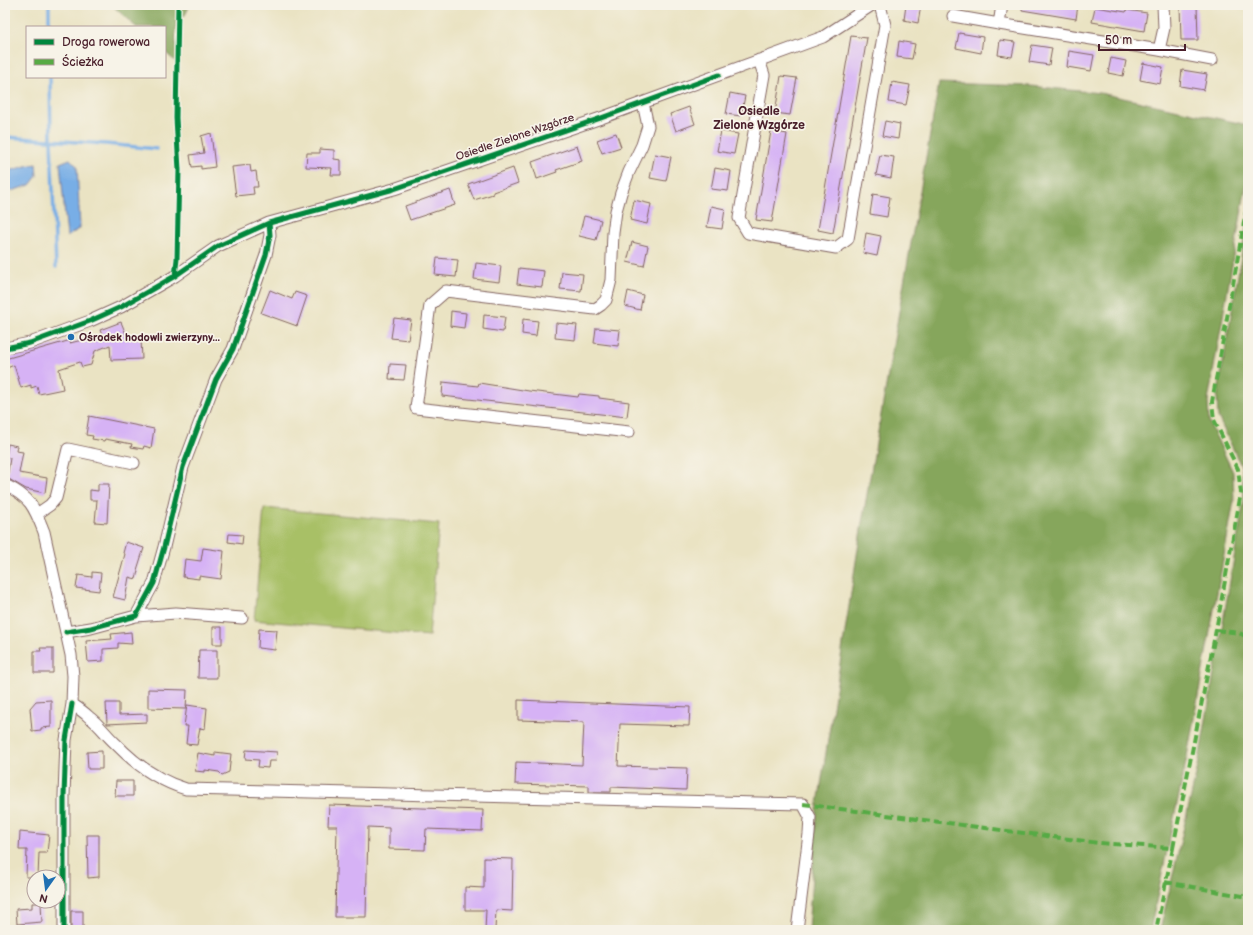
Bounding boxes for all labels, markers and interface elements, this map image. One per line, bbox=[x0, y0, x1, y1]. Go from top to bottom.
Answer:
legend bbox=[26, 26, 166, 78]
scale bar bbox=[1099, 26, 1185, 52]
text: 50 m bbox=[1105, 33, 1132, 48]
text: Droga rowerowa bbox=[62, 35, 150, 50]
text: Ścieżka bbox=[62, 53, 104, 70]
district label: Osiedle Zielone Wzgórze bbox=[713, 104, 805, 133]
street label: Osiedle Zielone Wzgórze bbox=[454, 110, 576, 163]
place label: Ośrodek hodowli zwierzyny... bbox=[79, 331, 220, 344]
marker: Ośrodek hodowli zwierzyny... bbox=[66, 332, 76, 342]
north arrow bbox=[26, 869, 66, 909]
text: N bbox=[38, 891, 49, 906]

